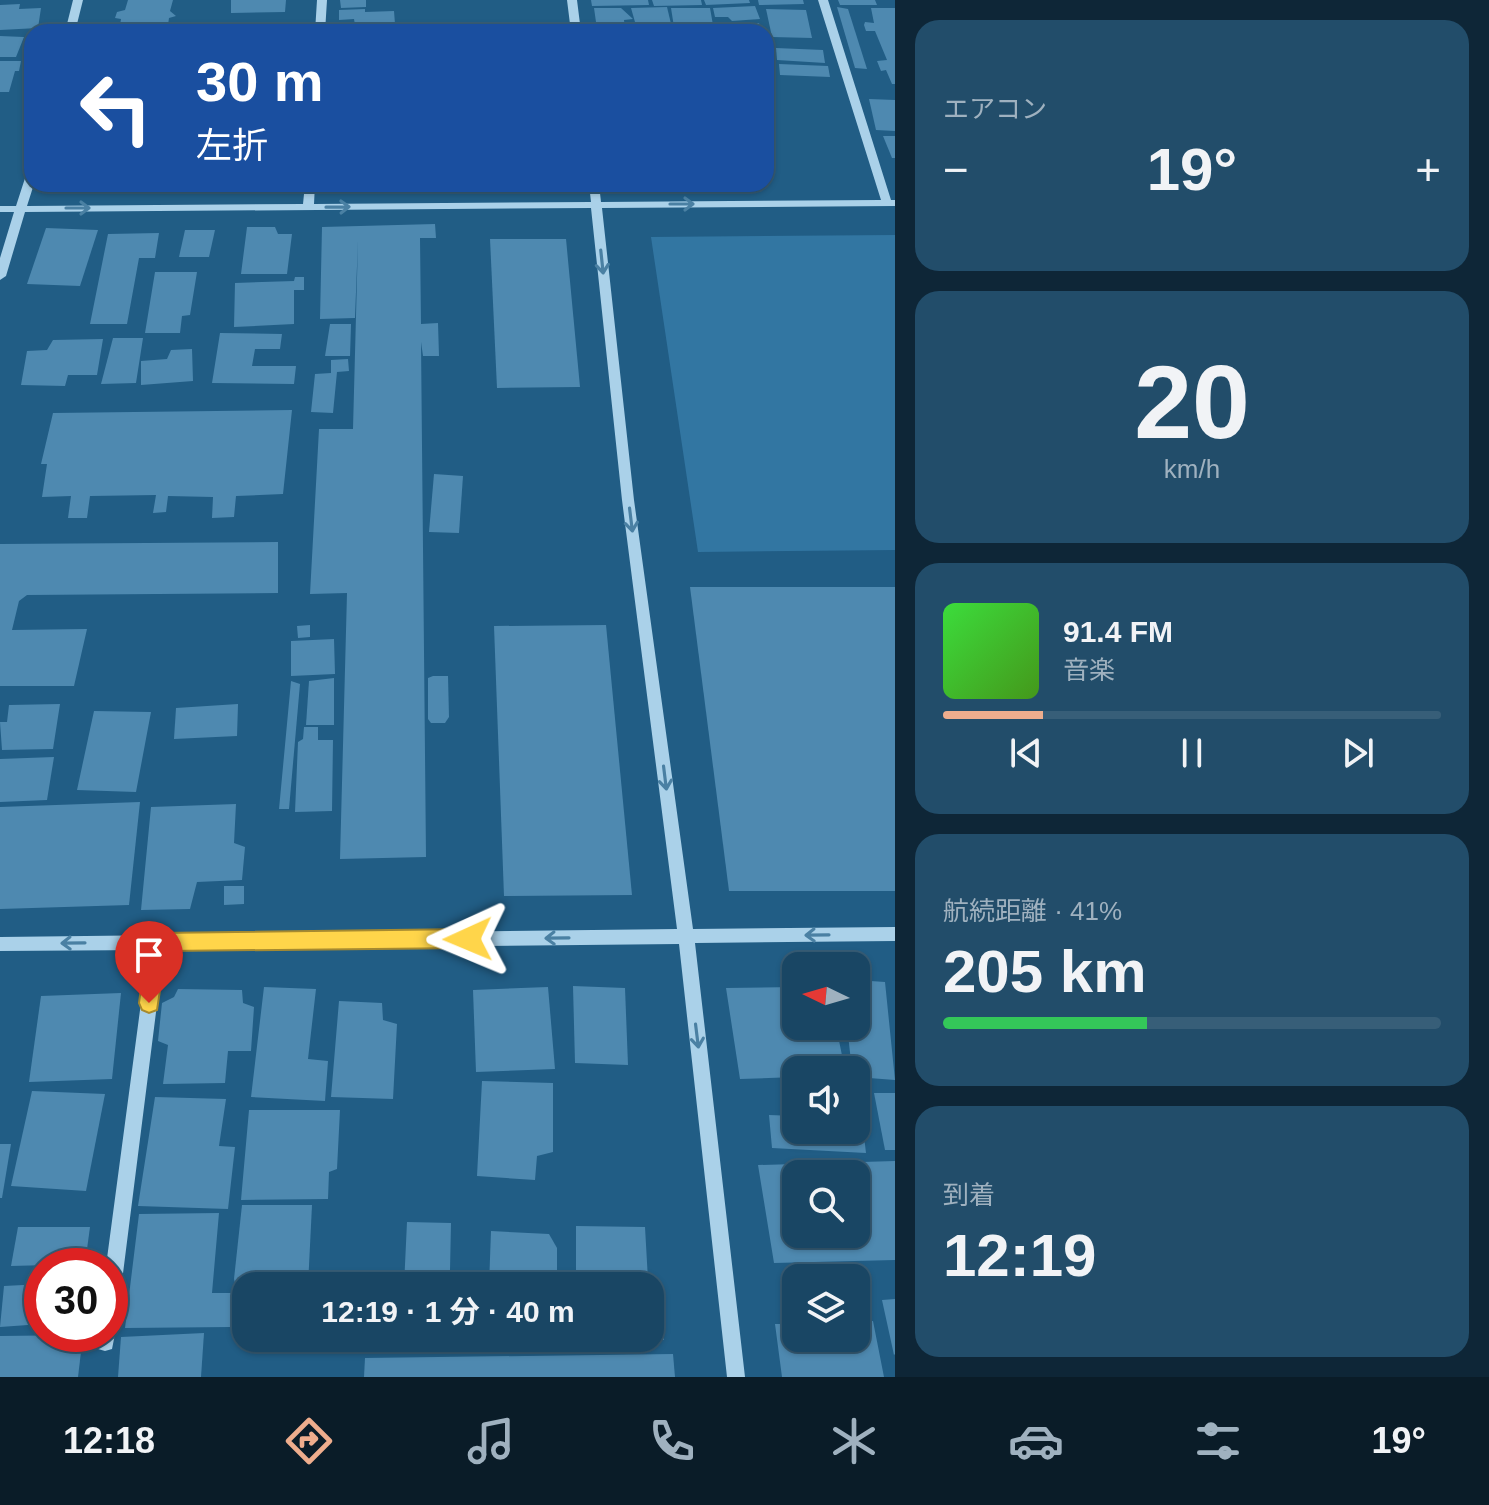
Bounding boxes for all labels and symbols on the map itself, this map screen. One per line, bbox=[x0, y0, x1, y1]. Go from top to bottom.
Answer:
one-way arrow bbox=[668, 196, 695, 212]
one-way arrow bbox=[324, 199, 351, 215]
one-way arrow bbox=[64, 200, 91, 216]
one-way arrow bbox=[594, 248, 609, 274]
one-way arrow bbox=[624, 507, 639, 532]
one-way arrow bbox=[658, 765, 673, 790]
position arrow bbox=[426, 897, 510, 981]
pin bbox=[115, 921, 183, 1003]
one-way arrow bbox=[804, 927, 831, 943]
one-way arrow bbox=[544, 930, 571, 946]
one-way arrow bbox=[60, 935, 87, 951]
north arrow bbox=[782, 952, 870, 1040]
one-way arrow bbox=[689, 1022, 704, 1049]
speed limit sign: 30 bbox=[24, 1248, 128, 1352]

